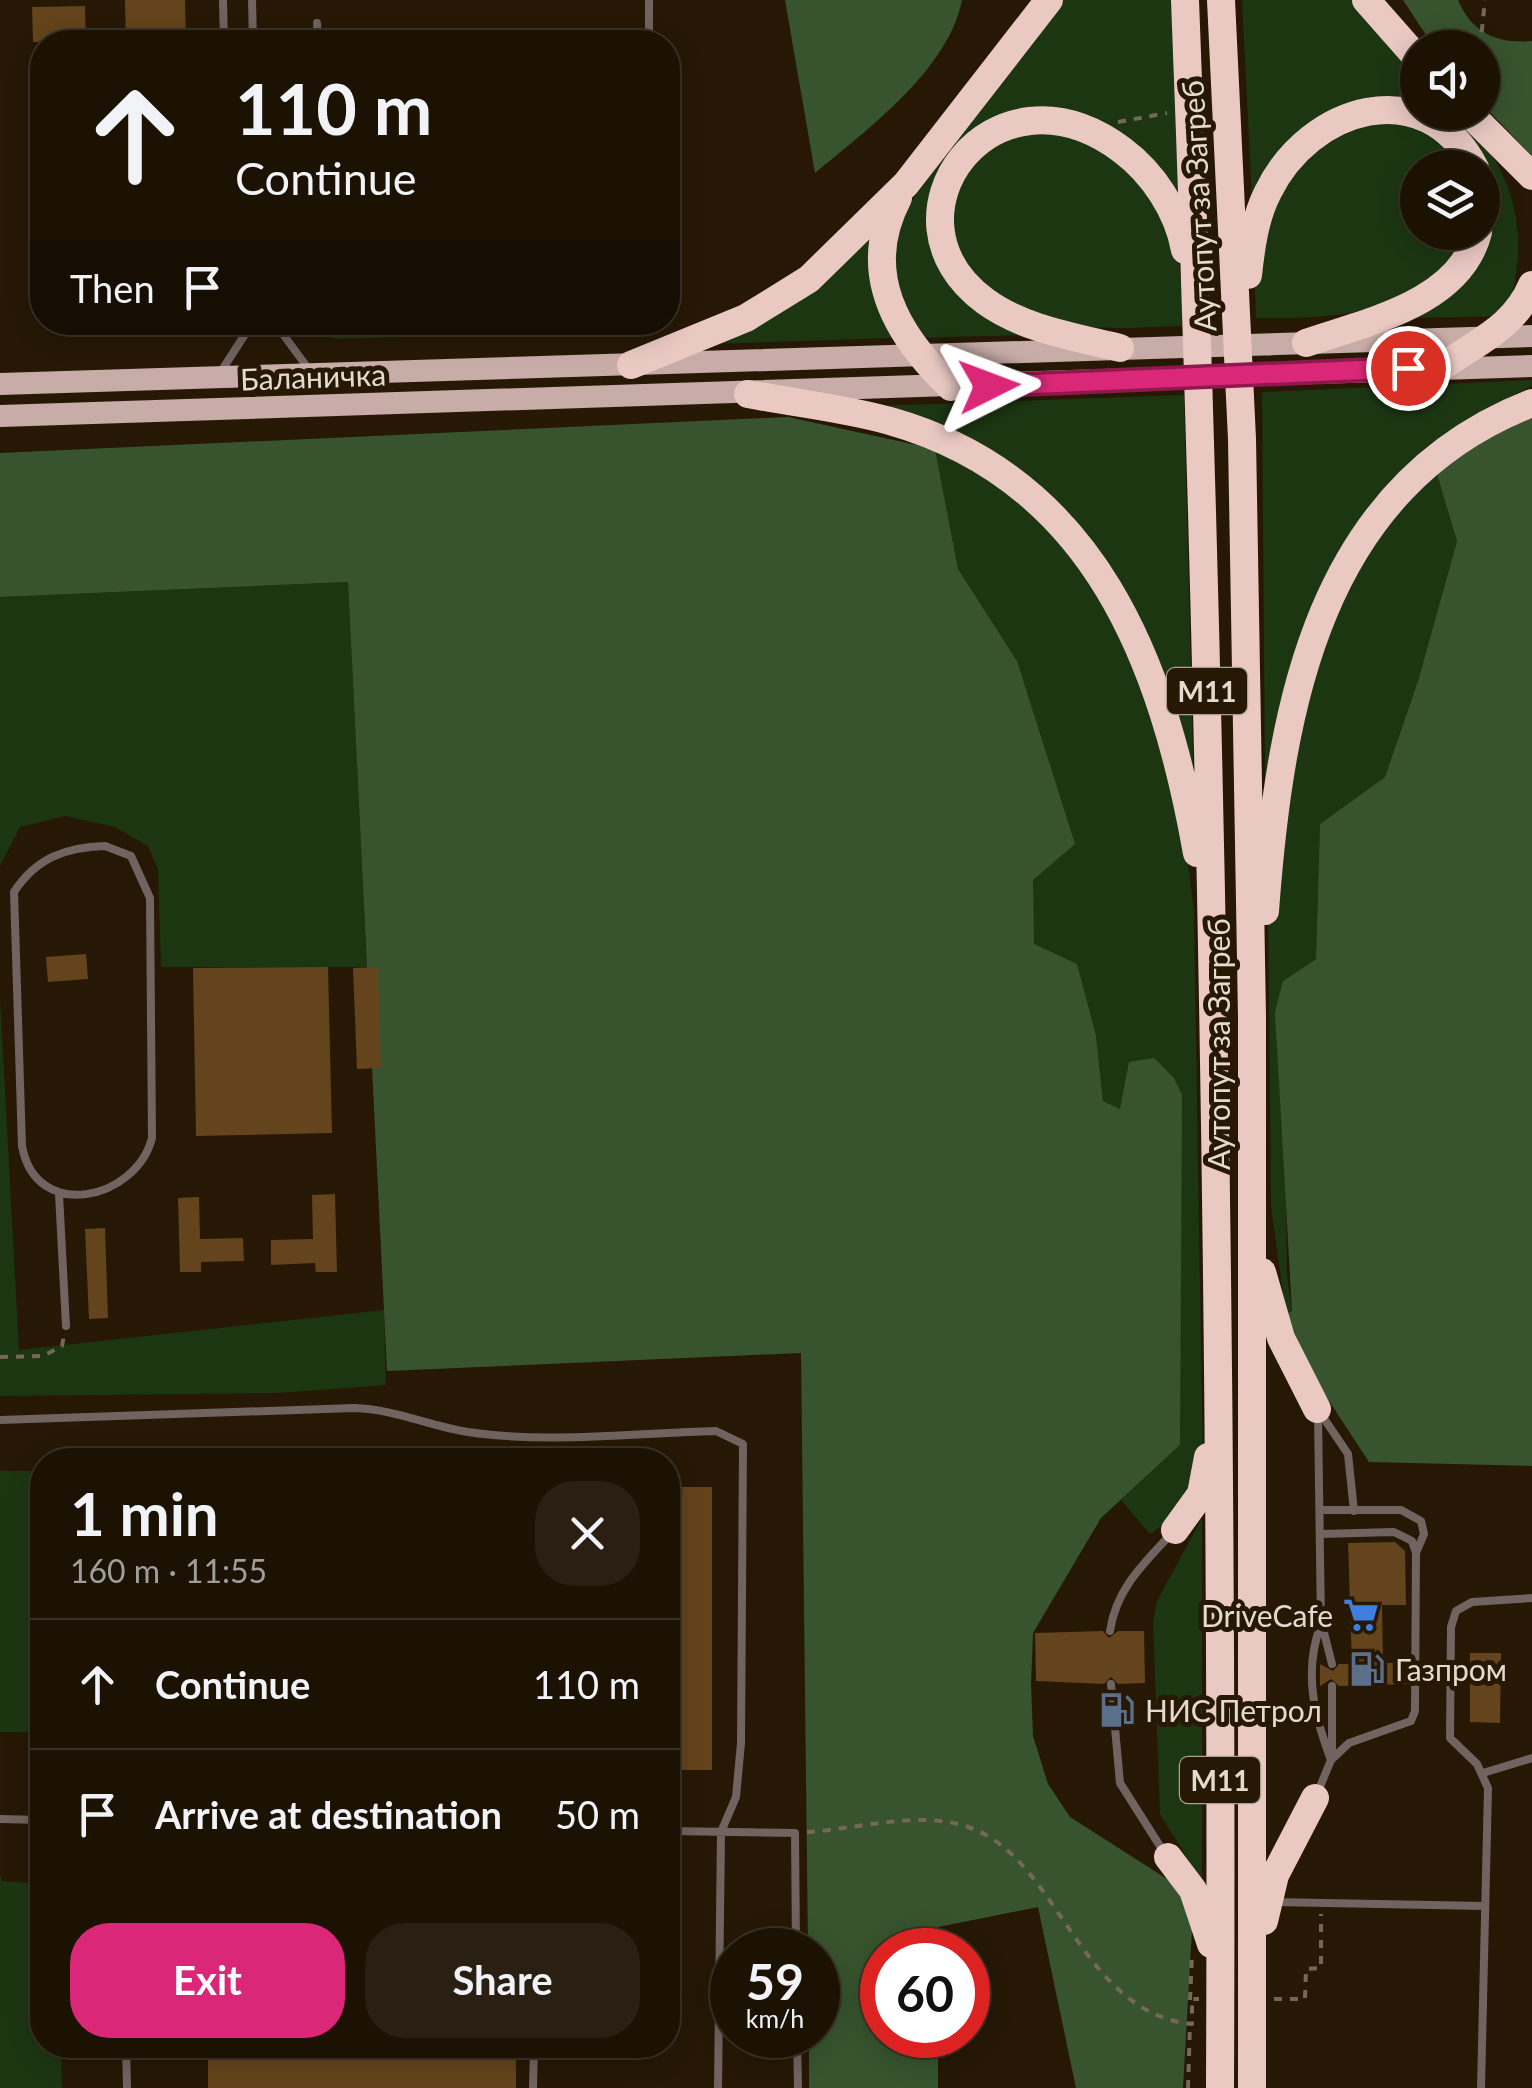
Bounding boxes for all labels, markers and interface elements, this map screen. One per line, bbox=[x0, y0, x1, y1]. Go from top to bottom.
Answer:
map controls bbox=[1400, 30, 1500, 250]
button: sound bbox=[1400, 30, 1500, 130]
text: 110 m bbox=[235, 66, 432, 150]
icon: ahead bbox=[70, 70, 200, 200]
street label: Аутопут за Загреб bbox=[1173, 79, 1223, 333]
button: layers bbox=[1400, 150, 1500, 250]
text: Continue bbox=[235, 151, 417, 205]
icon: arrive bbox=[175, 260, 230, 315]
text: Then bbox=[70, 265, 155, 311]
pin bbox=[1366, 326, 1451, 411]
position arrow bbox=[937, 334, 1041, 438]
icon: arrive bbox=[1381, 341, 1436, 396]
street label: Баланичка bbox=[239, 355, 387, 397]
road number: M11 bbox=[1167, 668, 1247, 714]
street label: Аутопут за Загреб bbox=[1200, 918, 1236, 1170]
text: 1 min bbox=[70, 1477, 219, 1549]
button: close bbox=[535, 1481, 640, 1586]
text: 160 m · 11:55 bbox=[70, 1551, 267, 1590]
supermarket icon: DriveCafe bbox=[1342, 1596, 1380, 1634]
place label: DriveCafe bbox=[1201, 1597, 1333, 1633]
fuel station icon: Газпром bbox=[1348, 1650, 1386, 1688]
place label: Газпром bbox=[1395, 1651, 1507, 1687]
icon: ahead bbox=[70, 1657, 125, 1712]
text: Continue bbox=[155, 1661, 310, 1707]
text: 110 m bbox=[533, 1661, 640, 1707]
fuel station icon: НИС Петрол bbox=[1098, 1691, 1136, 1729]
place label: НИС Петрол bbox=[1145, 1692, 1322, 1728]
road number: M11 bbox=[1180, 1757, 1260, 1803]
icon: arrive bbox=[70, 1787, 125, 1842]
text: Arrive at destination bbox=[155, 1791, 502, 1837]
text: 50 m bbox=[555, 1791, 640, 1837]
button: Exit bbox=[70, 1923, 345, 2038]
button: Share bbox=[365, 1923, 640, 2038]
speed limit sign: 60 bbox=[860, 1928, 990, 2058]
text: 59 bbox=[746, 1951, 804, 2011]
text: km/h bbox=[746, 2003, 804, 2033]

